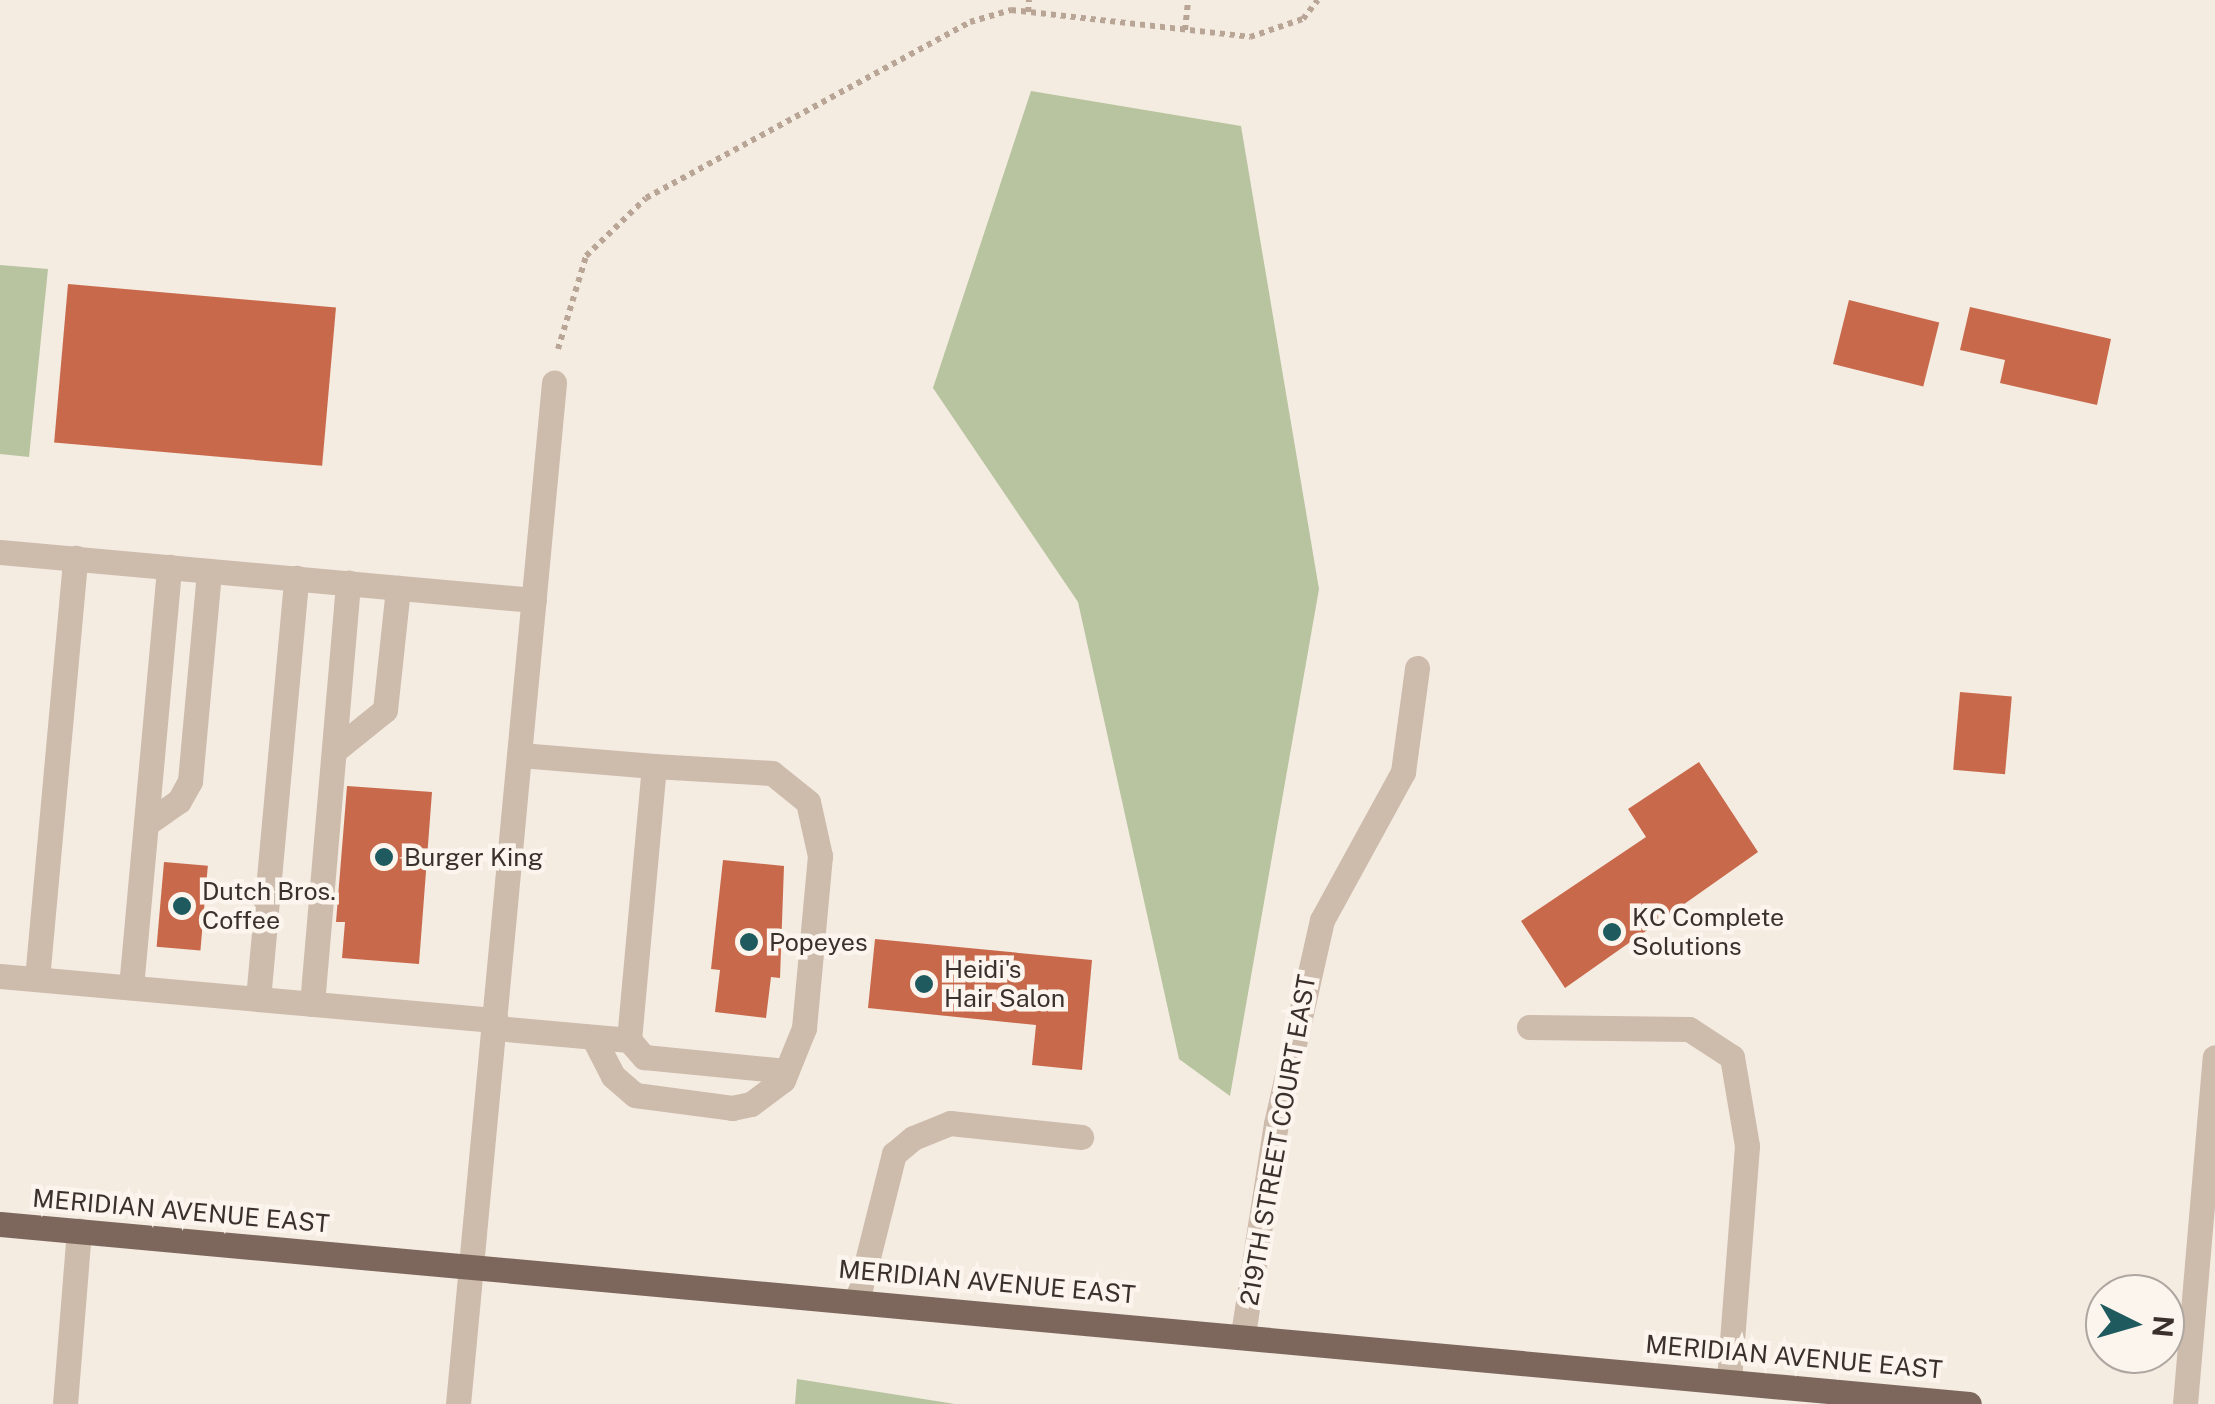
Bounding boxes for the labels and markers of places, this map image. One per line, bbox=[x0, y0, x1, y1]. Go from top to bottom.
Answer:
place label: Burger King bbox=[404, 842, 543, 872]
marker: Burger King bbox=[373, 846, 395, 868]
place label: Dutch Bros. Coffee bbox=[202, 877, 336, 936]
marker: Dutch Bros. Coffee bbox=[171, 895, 193, 917]
place label: KC Complete Solutions bbox=[1632, 903, 1784, 962]
marker: KC Complete Solutions bbox=[1601, 921, 1623, 943]
place label: Popeyes bbox=[769, 927, 868, 957]
marker: Popeyes bbox=[738, 931, 760, 953]
place label: Heidi's Hair Salon bbox=[944, 955, 1065, 1014]
marker: Heidi's Hair Salon bbox=[913, 973, 935, 995]

